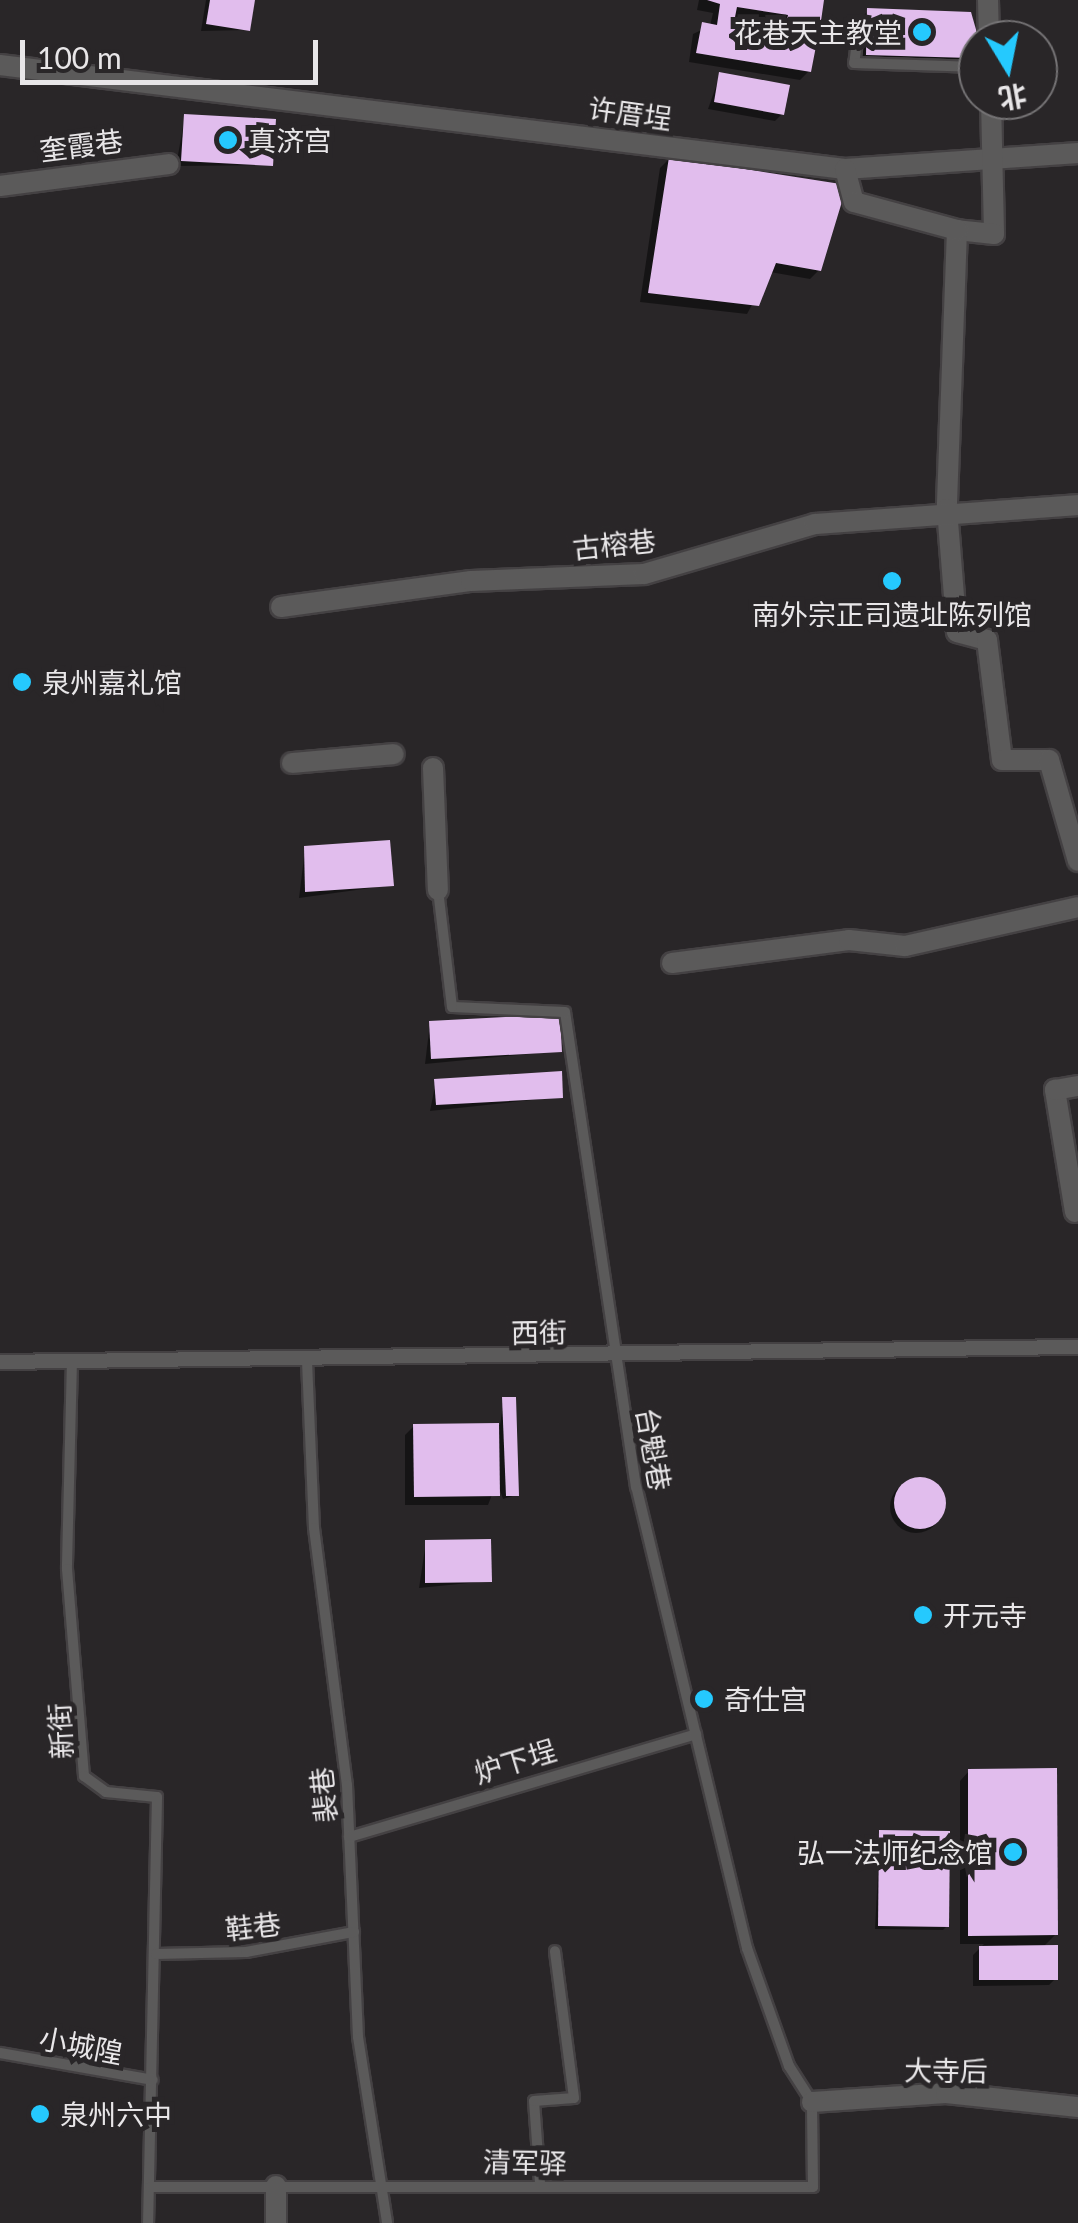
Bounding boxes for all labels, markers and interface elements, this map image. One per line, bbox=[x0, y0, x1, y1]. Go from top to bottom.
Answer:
place label: 花巷天主教堂 bbox=[734, 15, 902, 49]
scale bar bbox=[25, 20, 322, 82]
north arrow bbox=[958, 20, 1058, 120]
marker: 花巷天主教堂 bbox=[911, 21, 933, 43]
text: 100 m bbox=[37, 39, 122, 75]
text: 北 bbox=[996, 78, 1030, 117]
street label: 许厝埕 bbox=[586, 91, 674, 135]
street label: 奎霞巷 bbox=[37, 123, 125, 167]
place label: 真济宫 bbox=[248, 123, 332, 157]
marker: 真济宫 bbox=[217, 129, 239, 151]
street label: 古榕巷 bbox=[570, 523, 658, 565]
marker: 南外宗正司遗址陈列馆 bbox=[881, 570, 903, 592]
place label: 南外宗正司遗址陈列馆 bbox=[752, 597, 1032, 631]
place label: 泉州嘉礼馆 bbox=[42, 665, 182, 699]
marker: 泉州嘉礼馆 bbox=[11, 671, 33, 693]
street label: 西街 bbox=[511, 1315, 567, 1349]
street label: 台魁巷 bbox=[630, 1405, 678, 1493]
place label: 开元寺 bbox=[943, 1598, 1027, 1632]
marker: 开元寺 bbox=[912, 1604, 934, 1626]
place label: 奇仕宫 bbox=[724, 1682, 808, 1716]
marker: 奇仕宫 bbox=[693, 1688, 715, 1710]
street label: 新街 bbox=[42, 1702, 78, 1760]
street label: 炉下埕 bbox=[470, 1733, 560, 1789]
street label: 裴巷 bbox=[303, 1765, 343, 1825]
place label: 弘一法师纪念馆 bbox=[797, 1835, 993, 1869]
marker: 弘一法师纪念馆 bbox=[1002, 1841, 1024, 1863]
street label: 鞋巷 bbox=[223, 1906, 283, 1946]
street label: 小城隍 bbox=[37, 2020, 125, 2070]
street label: 大寺后 bbox=[904, 2052, 988, 2088]
place label: 泉州六中 bbox=[60, 2097, 172, 2131]
marker: 泉州六中 bbox=[29, 2103, 51, 2125]
street label: 清军驿 bbox=[483, 2144, 567, 2180]

